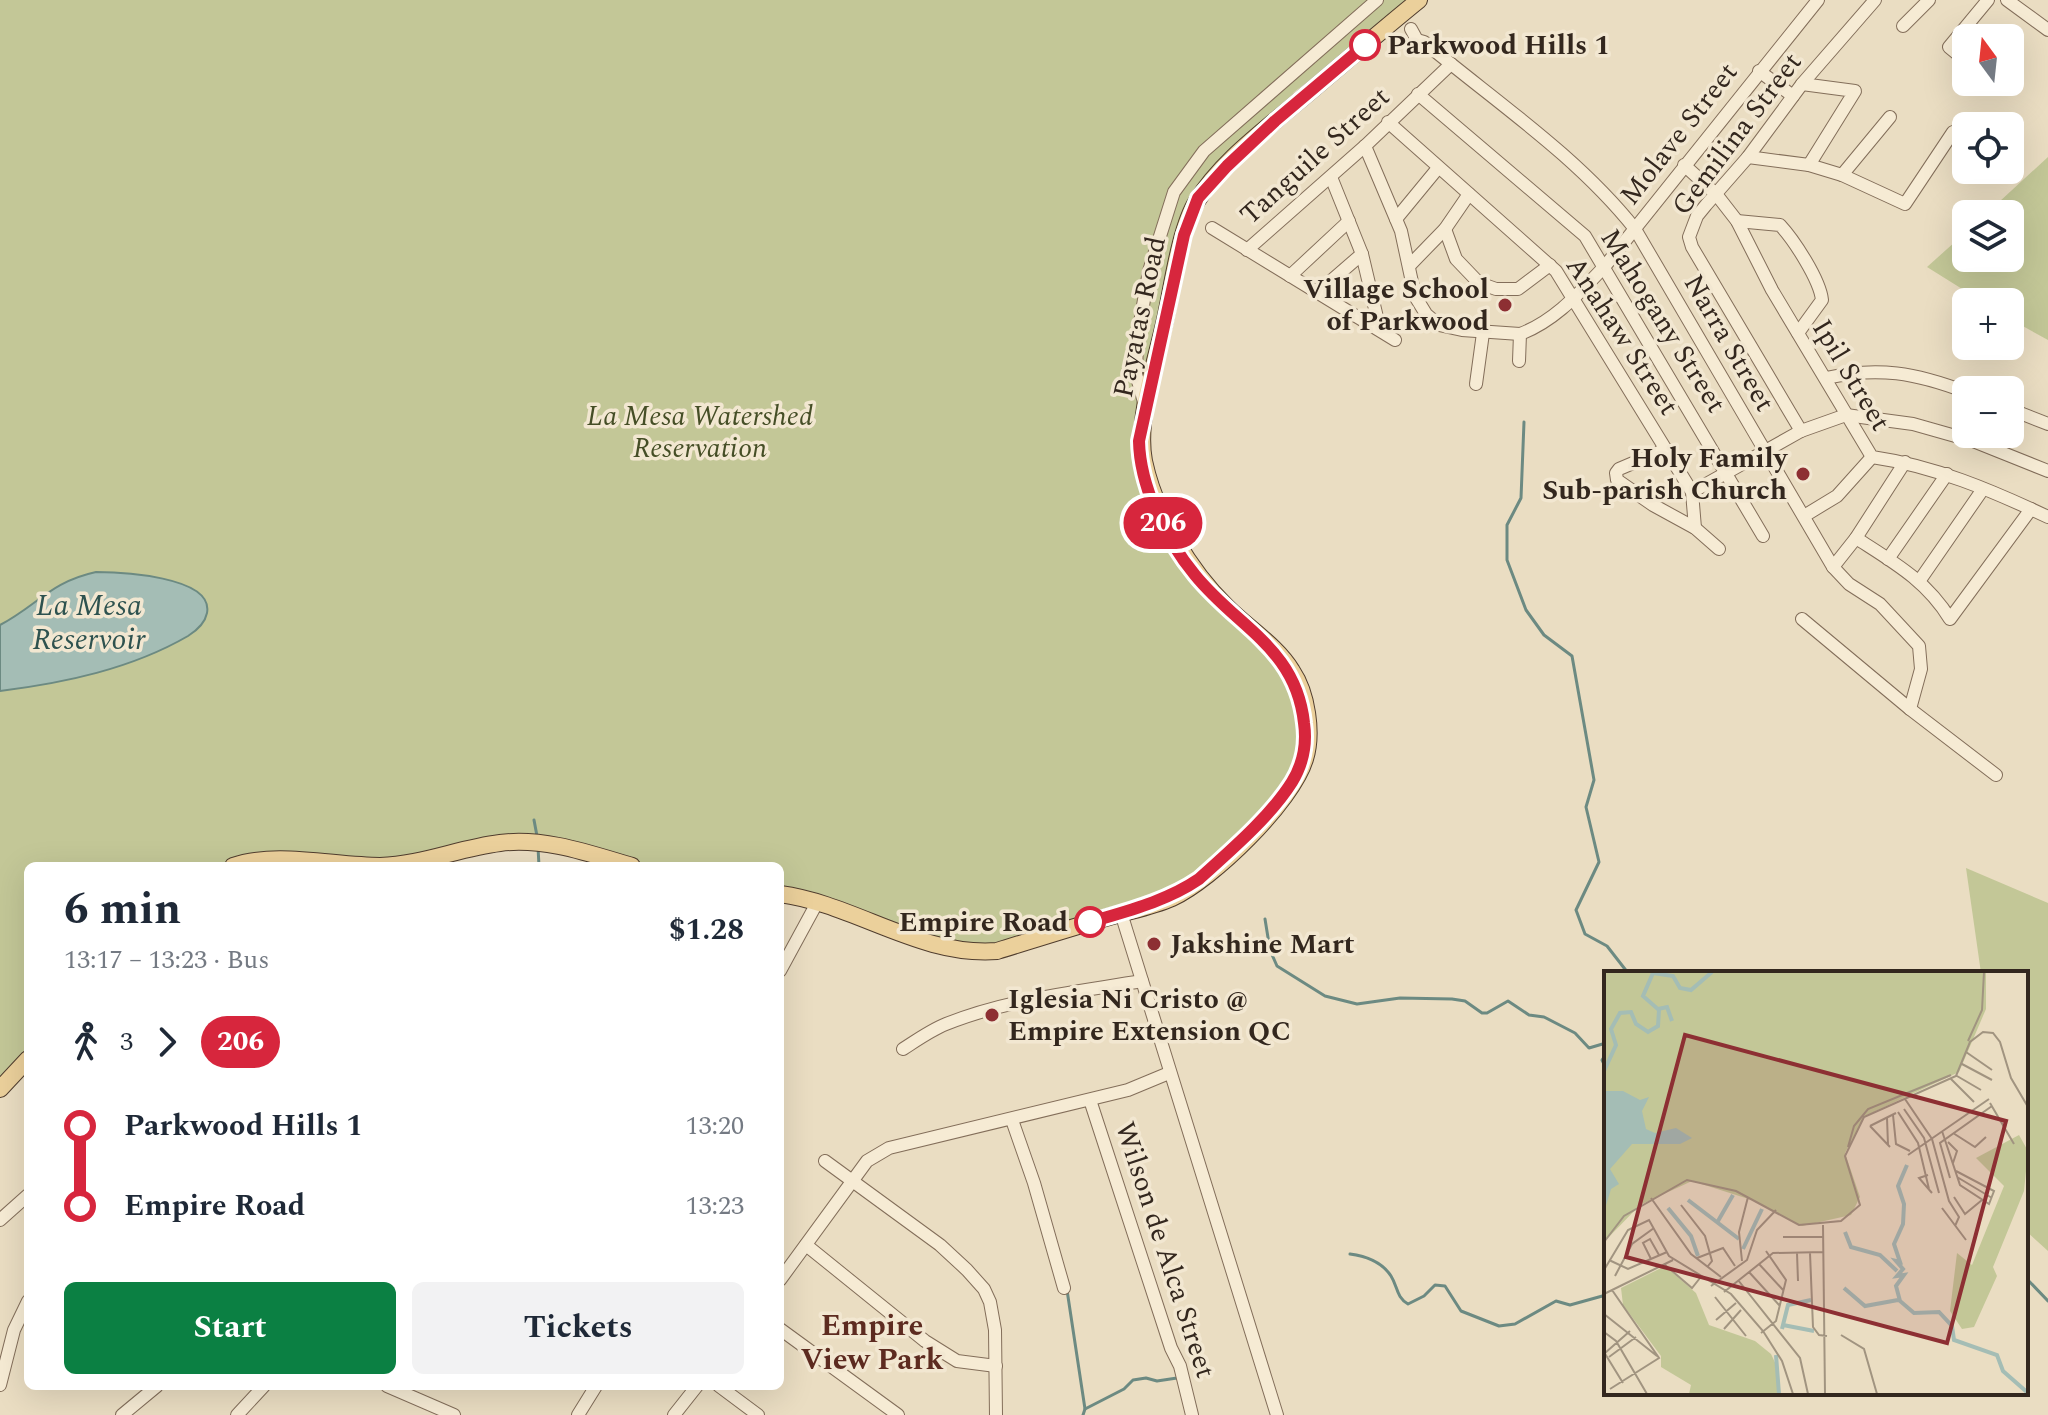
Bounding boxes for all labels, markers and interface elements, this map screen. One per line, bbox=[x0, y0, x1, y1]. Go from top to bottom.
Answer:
place label: Parkwood Hills 1 bbox=[1387, 24, 1610, 67]
north arrow bbox=[1952, 24, 2024, 96]
map controls bbox=[1952, 24, 2024, 448]
marker: Parkwood Hills 1 bbox=[1350, 30, 1380, 60]
street label: Gemilina Street bbox=[1661, 43, 1813, 225]
street label: Molave Street bbox=[1609, 53, 1749, 215]
street label: Tanguile Street bbox=[1230, 77, 1400, 235]
button: locate bbox=[1952, 112, 2024, 184]
button: layers bbox=[1952, 200, 2024, 272]
street label: Mahogany Street bbox=[1589, 220, 1737, 422]
street label: Payatas Road bbox=[1102, 232, 1178, 402]
street label: Anahaw Street bbox=[1554, 248, 1690, 424]
street label: Narra Street bbox=[1672, 266, 1786, 420]
place label: Village School of Parkwood bbox=[1303, 268, 1489, 343]
button: + bbox=[1952, 288, 2024, 360]
marker: Village School of Parkwood bbox=[1496, 296, 1514, 314]
street label: Ipil Street bbox=[1801, 311, 1901, 439]
button: − bbox=[1952, 376, 2024, 448]
park label: La Mesa Watershed Reservation bbox=[587, 395, 813, 470]
place label: Holy Family Sub-parish Church bbox=[1542, 437, 1789, 512]
marker: Holy Family Sub-parish Church bbox=[1794, 465, 1812, 483]
line badge: 206 bbox=[1117, 497, 1209, 549]
text: 206 bbox=[1139, 501, 1187, 544]
water label: La Mesa Reservoir bbox=[32, 583, 146, 663]
text: 6 min bbox=[64, 876, 181, 943]
place label: Empire Road bbox=[899, 901, 1068, 944]
text: $1.28 bbox=[669, 907, 744, 953]
marker: Empire Road bbox=[1075, 907, 1105, 937]
place label: Jakshine Mart bbox=[1170, 923, 1355, 966]
marker: Jakshine Mart bbox=[1145, 935, 1163, 953]
text: 13:17 – 13:23 · Bus bbox=[64, 940, 269, 980]
inset map bbox=[1604, 971, 2028, 1395]
place label: Iglesia Ni Cristo @ Empire Extension QC bbox=[1008, 978, 1291, 1053]
marker: Iglesia Ni Cristo @ Empire Extension QC bbox=[983, 1006, 1001, 1024]
icon: walk bbox=[64, 1020, 108, 1064]
icon: forward bbox=[145, 1020, 189, 1064]
text: 206 bbox=[217, 1020, 264, 1063]
text: 3 bbox=[120, 1022, 133, 1062]
text: Parkwood Hills 1 bbox=[124, 1103, 363, 1149]
text: 13:20 bbox=[685, 1106, 744, 1146]
street label: Wilson de Alca Street bbox=[1103, 1116, 1227, 1384]
text: Empire Road bbox=[124, 1183, 305, 1229]
text: 13:23 bbox=[685, 1186, 744, 1226]
button: Start bbox=[64, 1282, 396, 1374]
button: Tickets bbox=[412, 1282, 744, 1374]
district label: Empire View Park bbox=[800, 1303, 944, 1383]

